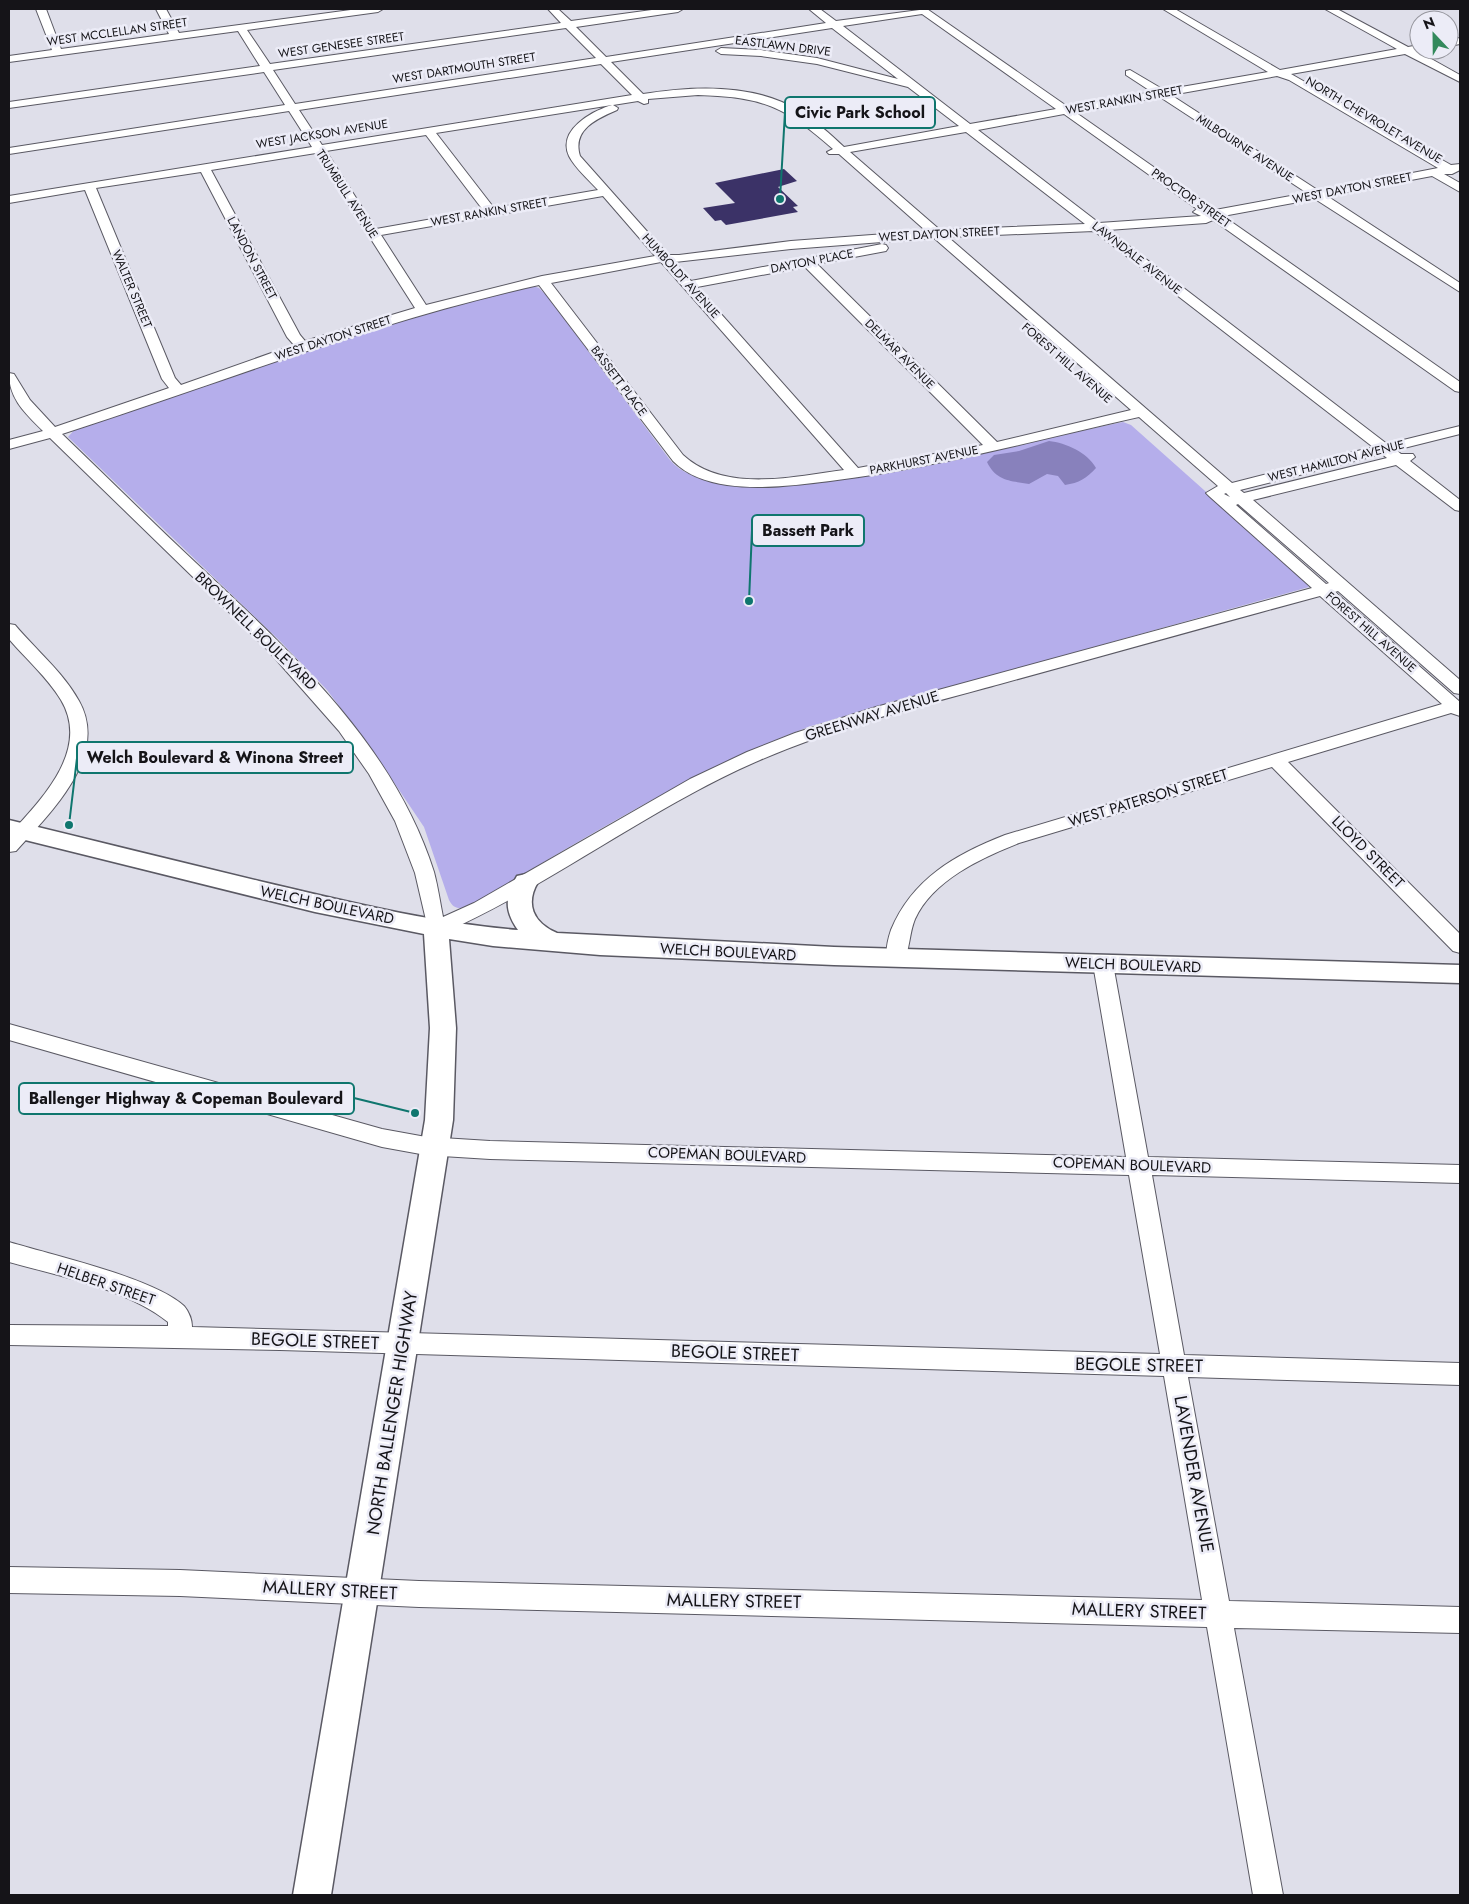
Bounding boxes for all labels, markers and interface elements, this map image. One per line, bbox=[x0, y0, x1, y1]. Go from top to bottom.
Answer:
north arrow bbox=[1409, 10, 1459, 60]
text: N bbox=[1420, 12, 1438, 34]
street label: WEST MCCLELLAN STREET bbox=[45, 13, 189, 51]
street label: WEST GENESEE STREET bbox=[277, 27, 406, 63]
street label: EASTLAWN DRIVE bbox=[734, 31, 832, 61]
street label: WEST DARTMOUTH STREET bbox=[391, 48, 537, 88]
street label: NORTH CHEVROLET AVENUE bbox=[1302, 72, 1446, 168]
street label: WEST RANKIN STREET bbox=[1064, 81, 1184, 119]
callout: Civic Park School bbox=[785, 97, 935, 128]
text: Civic Park School bbox=[795, 101, 925, 124]
street label: MILBOURNE AVENUE bbox=[1193, 110, 1297, 186]
street label: WEST JACKSON AVENUE bbox=[255, 115, 389, 153]
street label: TRUMBULL AVENUE bbox=[311, 146, 383, 242]
street label: PROCTOR STREET bbox=[1148, 164, 1235, 232]
street label: WEST DAYTON STREET bbox=[1291, 168, 1414, 208]
street label: WEST RANKIN STREET bbox=[429, 193, 549, 231]
street label: LANDON STREET bbox=[223, 214, 282, 303]
street label: LAWNDALE AVENUE bbox=[1088, 217, 1186, 299]
street label: WEST DAYTON STREET bbox=[878, 222, 1000, 246]
street label: HUMBOLDT AVENUE bbox=[638, 229, 724, 323]
street label: DAYTON PLACE bbox=[769, 244, 855, 278]
street label: WALTER STREET bbox=[107, 247, 157, 331]
street label: WEST DAYTON STREET bbox=[273, 311, 394, 365]
street label: DELMAR AVENUE bbox=[861, 315, 939, 393]
street label: FOREST HILL AVENUE bbox=[1018, 318, 1116, 408]
street label: BASSETT PLACE bbox=[587, 342, 651, 420]
street label: WEST HAMILTON AVENUE bbox=[1266, 435, 1406, 487]
street label: PARKHURST AVENUE bbox=[868, 441, 980, 479]
callout: Bassett Park bbox=[752, 515, 864, 546]
text: Bassett Park bbox=[762, 519, 855, 542]
street label: BROWNELL BOULEVARD bbox=[190, 567, 322, 695]
street label: FOREST HILL AVENUE bbox=[1322, 587, 1420, 677]
street label: GREENWAY AVENUE bbox=[802, 685, 942, 747]
callout: Welch Boulevard & Winona Street bbox=[77, 742, 353, 773]
text: Welch Boulevard & Winona Street bbox=[87, 746, 344, 769]
street label: WEST PATERSON STREET bbox=[1066, 763, 1230, 833]
street label: LLOYD STREET bbox=[1327, 811, 1409, 893]
street label: WELCH BOULEVARD bbox=[258, 880, 396, 930]
street label: WELCH BOULEVARD bbox=[659, 937, 797, 967]
street label: WELCH BOULEVARD bbox=[1064, 952, 1202, 978]
callout: Ballenger Highway & Copeman Boulevard bbox=[19, 1083, 354, 1114]
text: Ballenger Highway & Copeman Boulevard bbox=[29, 1087, 343, 1110]
street label: COPEMAN BOULEVARD bbox=[648, 1141, 806, 1169]
street label: COPEMAN BOULEVARD bbox=[1053, 1151, 1211, 1179]
street label: HELBER STREET bbox=[54, 1257, 158, 1311]
street label: NORTH BALLENGER HIGHWAY bbox=[360, 1288, 424, 1537]
street label: BEGOLE STREET bbox=[251, 1326, 380, 1356]
street label: BEGOLE STREET bbox=[671, 1338, 800, 1368]
street label: BEGOLE STREET bbox=[1075, 1351, 1204, 1379]
street label: LAVENDER AVENUE bbox=[1167, 1393, 1221, 1555]
street label: MALLERY STREET bbox=[262, 1573, 399, 1607]
street label: MALLERY STREET bbox=[666, 1587, 802, 1615]
street label: MALLERY STREET bbox=[1071, 1596, 1207, 1626]

